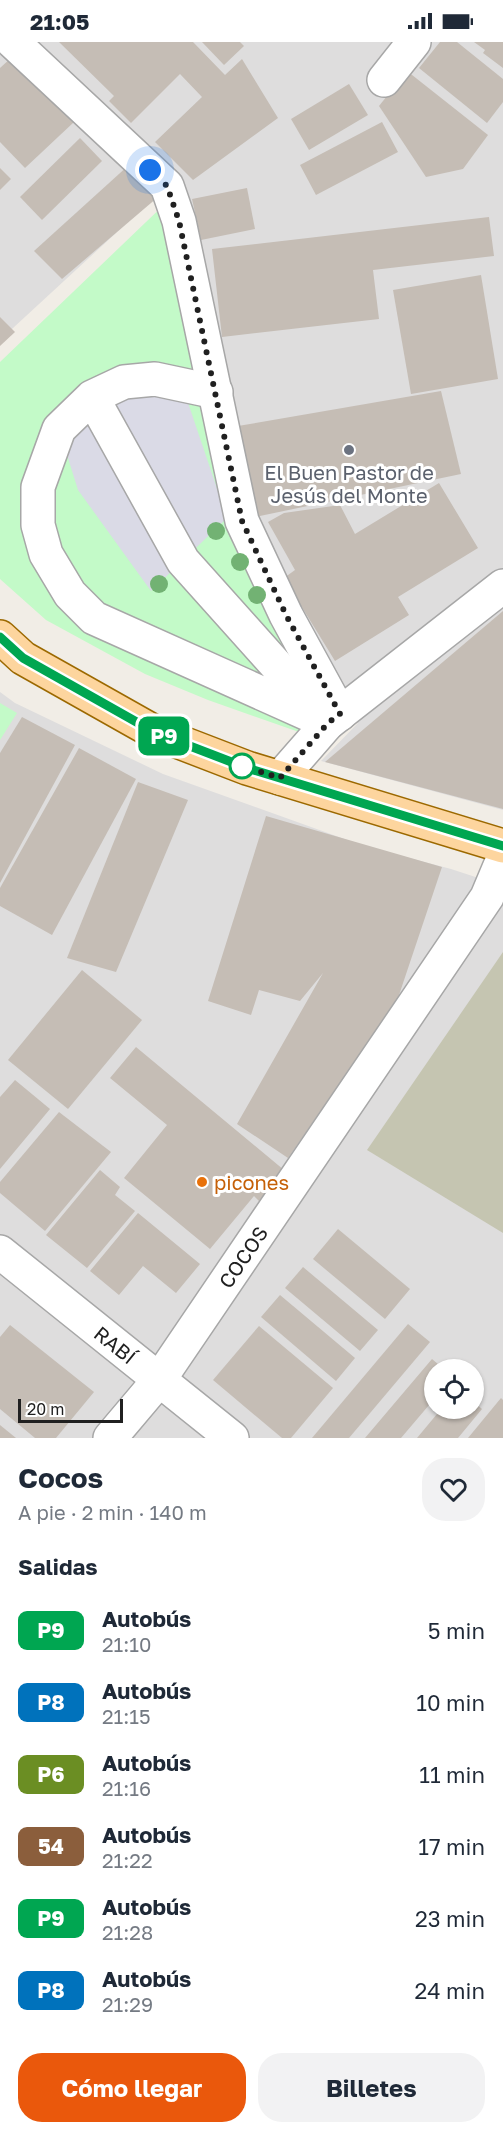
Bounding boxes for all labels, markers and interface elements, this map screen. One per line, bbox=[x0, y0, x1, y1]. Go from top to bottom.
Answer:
text: 21:05 bbox=[30, 8, 90, 35]
your location bbox=[135, 155, 165, 185]
marker: El Buen Pastor de Jesús del Monte bbox=[342, 443, 356, 457]
place label: El Buen Pastor de Jesús del Monte bbox=[264, 460, 434, 507]
line badge: P9 bbox=[137, 716, 191, 756]
text: P9 bbox=[150, 723, 178, 749]
unlabelled marker bbox=[229, 753, 255, 779]
place label: picones bbox=[214, 1170, 289, 1194]
marker: picones bbox=[195, 1175, 209, 1189]
street label: COCOS bbox=[213, 1221, 272, 1292]
street label: RABÍ bbox=[90, 1321, 142, 1369]
map controls bbox=[424, 1359, 484, 1419]
button: locate bbox=[424, 1359, 484, 1419]
scale bar bbox=[18, 1396, 123, 1424]
text: 20 m bbox=[27, 1399, 64, 1419]
button: heart bbox=[422, 1458, 485, 1521]
text: Cocos bbox=[18, 1461, 103, 1494]
text: A pie · 2 min · 140 m bbox=[18, 1500, 207, 1524]
text: Salidas bbox=[18, 1553, 98, 1580]
text: Autobús bbox=[102, 1605, 191, 1632]
text: P9 bbox=[37, 1617, 65, 1643]
text: 5 min bbox=[428, 1617, 485, 1644]
text: 21:10 bbox=[102, 1632, 151, 1656]
text: Autobús bbox=[102, 1677, 191, 1704]
text: P8 bbox=[37, 1689, 65, 1715]
text: 10 min bbox=[416, 1689, 485, 1716]
text: 21:15 bbox=[102, 1704, 151, 1728]
text: Autobús bbox=[102, 1749, 191, 1776]
text: P6 bbox=[37, 1761, 65, 1787]
text: 11 min bbox=[419, 1761, 485, 1788]
text: 21:16 bbox=[102, 1776, 151, 1800]
text: Autobús bbox=[102, 1821, 191, 1848]
text: 54 bbox=[38, 1833, 64, 1859]
text: 17 min bbox=[418, 1833, 485, 1860]
text: 21:22 bbox=[102, 1848, 153, 1872]
text: Autobús bbox=[102, 1893, 191, 1920]
text: P9 bbox=[37, 1905, 65, 1931]
text: 23 min bbox=[415, 1905, 485, 1932]
text: 21:28 bbox=[102, 1920, 153, 1944]
text: Autobús bbox=[102, 1965, 191, 1992]
text: P8 bbox=[37, 1977, 65, 2003]
text: 24 min bbox=[414, 1977, 485, 2004]
text: 21:29 bbox=[102, 1992, 153, 2016]
button: Cómo llegar bbox=[18, 2053, 246, 2122]
button: Billetes bbox=[258, 2053, 485, 2122]

